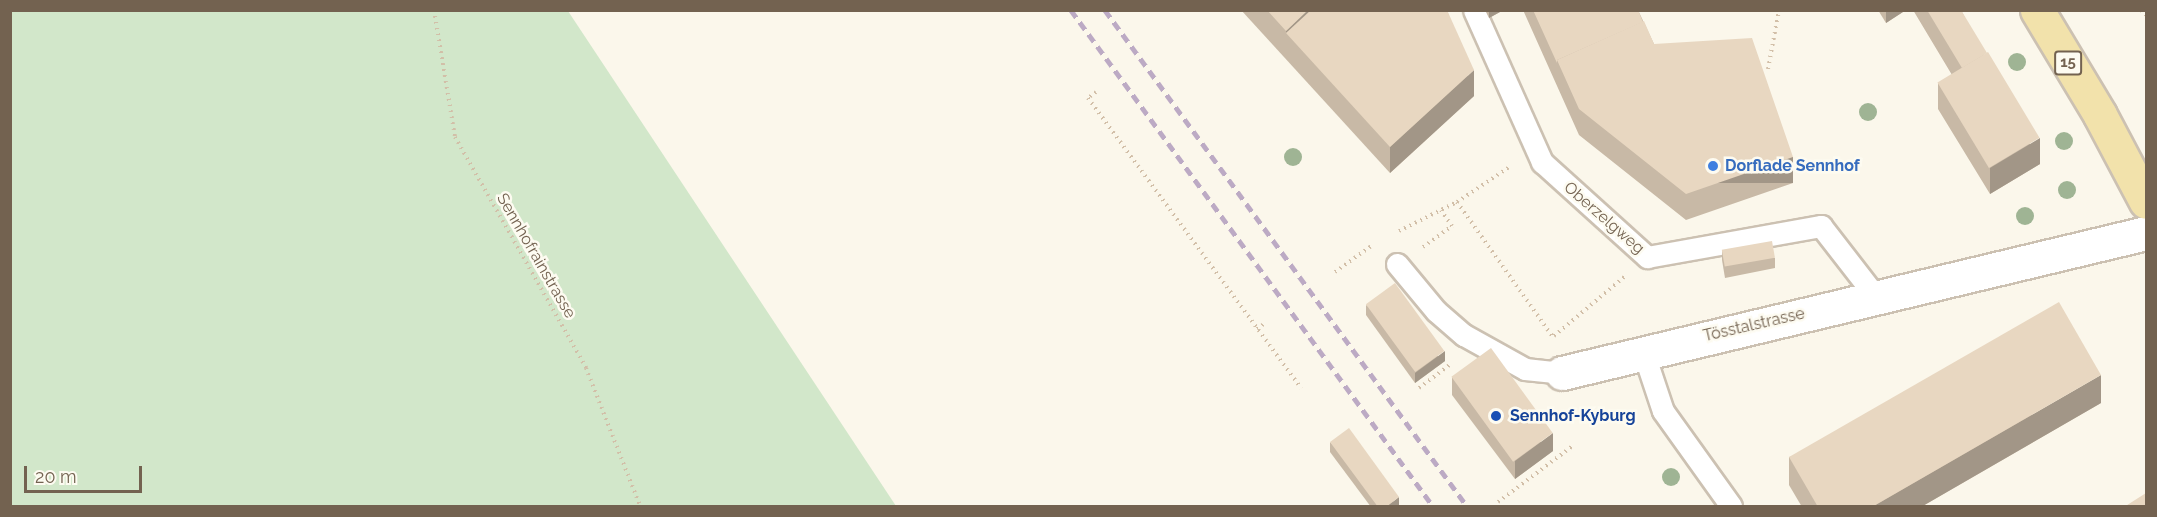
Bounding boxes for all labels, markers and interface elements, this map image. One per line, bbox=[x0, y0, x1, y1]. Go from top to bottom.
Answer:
road number: 15 bbox=[2053, 51, 2083, 75]
place label: Dorflade Sennhof bbox=[1725, 156, 1860, 176]
marker: Dorflade Sennhof bbox=[1706, 159, 1720, 173]
street label: Oberzelgweg bbox=[1560, 178, 1648, 258]
street label: Sennhofrainstrasse bbox=[492, 190, 580, 322]
street label: Tösstalstrasse bbox=[1701, 304, 1807, 346]
place label: Sennhof-Kyburg bbox=[1510, 406, 1636, 426]
marker: Sennhof-Kyburg bbox=[1487, 407, 1505, 425]
scale bar bbox=[27, 454, 146, 492]
text: 20 m bbox=[35, 466, 77, 487]

